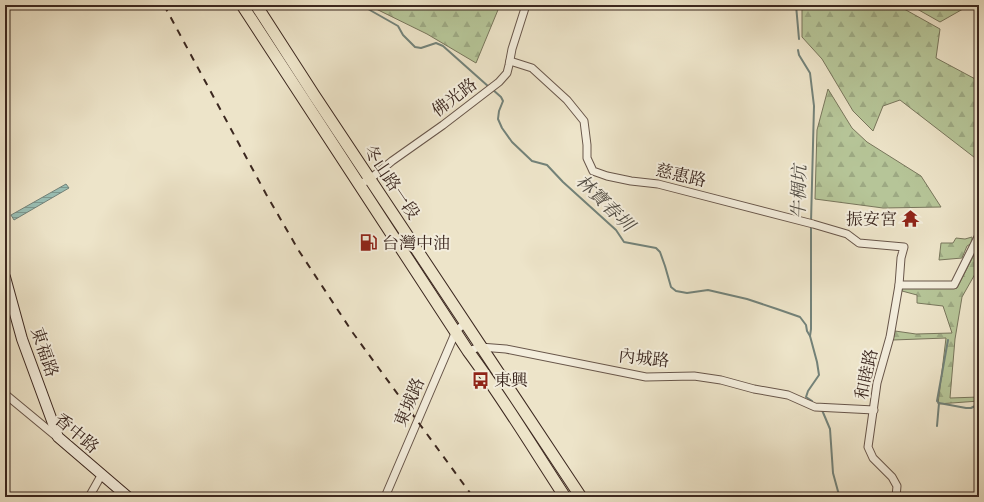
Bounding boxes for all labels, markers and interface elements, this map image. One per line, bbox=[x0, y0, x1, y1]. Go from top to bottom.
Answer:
street label: 佛光路 bbox=[428, 74, 482, 122]
street label: 冬山路一段 bbox=[358, 141, 424, 224]
street label: 慈惠路 bbox=[653, 160, 708, 192]
water label: 牛椆坑 bbox=[789, 162, 812, 219]
water label: 林寶春圳 bbox=[571, 171, 640, 239]
place label: 振安宮 bbox=[846, 209, 897, 231]
temple icon: 振安宮 bbox=[900, 209, 920, 229]
fuel station icon: 台灣中油 bbox=[359, 233, 379, 253]
place label: 台灣中油 bbox=[382, 233, 450, 255]
street label: 東福路 bbox=[25, 325, 63, 380]
street label: 內城路 bbox=[617, 345, 670, 373]
street label: 和睦路 bbox=[851, 347, 883, 401]
bus stop icon: 東興 bbox=[471, 370, 491, 390]
place label: 東興 bbox=[494, 370, 528, 392]
street label: 東城路 bbox=[390, 375, 430, 430]
street label: 香中路 bbox=[50, 409, 103, 459]

